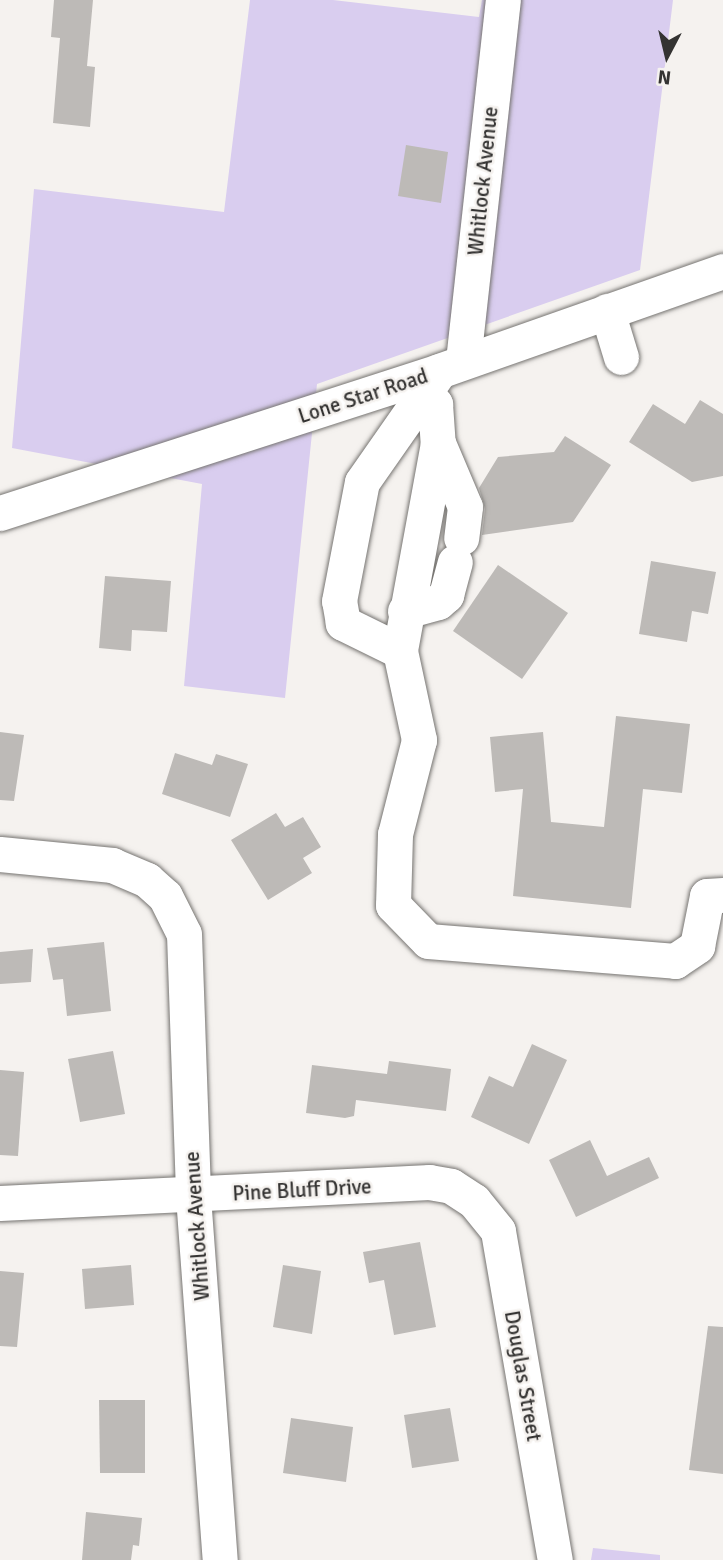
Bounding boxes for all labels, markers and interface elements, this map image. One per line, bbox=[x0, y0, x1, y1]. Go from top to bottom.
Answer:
north arrow bbox=[632, 21, 702, 91]
text: N bbox=[656, 64, 672, 90]
street label: Whitlock Avenue bbox=[463, 105, 503, 257]
street label: Lone Star Road bbox=[295, 363, 431, 429]
street label: Whitlock Avenue bbox=[179, 1150, 215, 1302]
street label: Pine Bluff Drive bbox=[232, 1174, 372, 1206]
street label: Douglas Street bbox=[499, 1309, 547, 1443]

